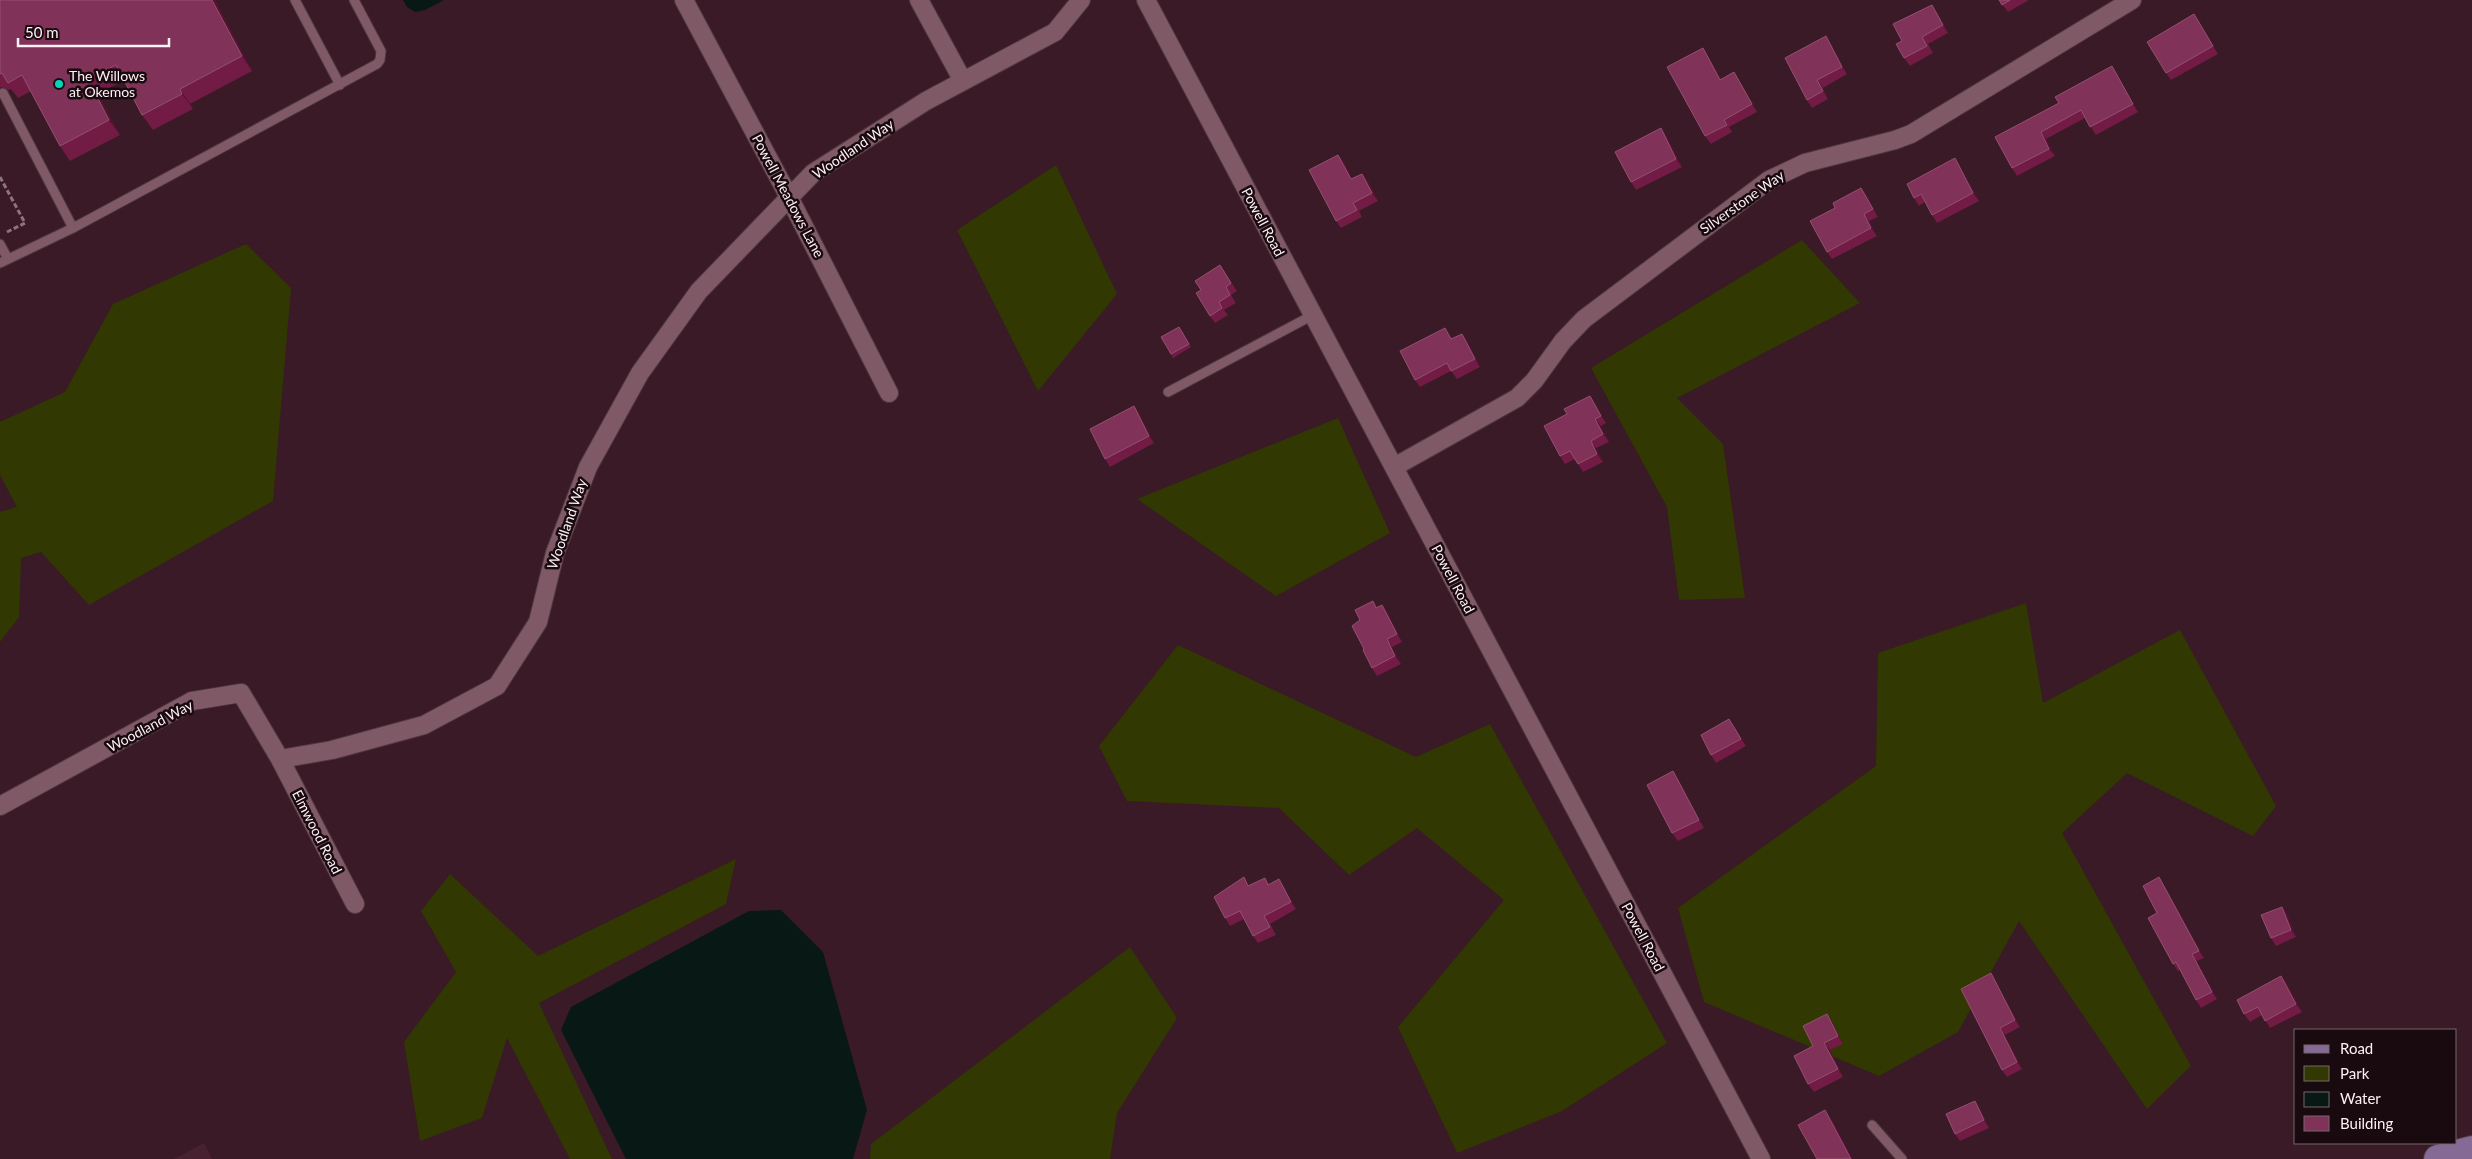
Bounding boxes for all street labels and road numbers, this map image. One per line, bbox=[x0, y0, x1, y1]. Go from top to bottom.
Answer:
street label: Woodland Way bbox=[809, 115, 897, 182]
street label: Powell Meadows Lane bbox=[749, 131, 828, 260]
street label: Silverstone Way bbox=[1696, 166, 1788, 237]
street label: Powell Road bbox=[1238, 184, 1289, 259]
street label: Woodland Way bbox=[543, 476, 590, 571]
street label: Powell Road bbox=[1428, 541, 1479, 616]
street label: Woodland Way bbox=[104, 696, 196, 755]
street label: Elmwood Road bbox=[289, 787, 346, 877]
street label: Powell Road bbox=[1618, 899, 1669, 974]

